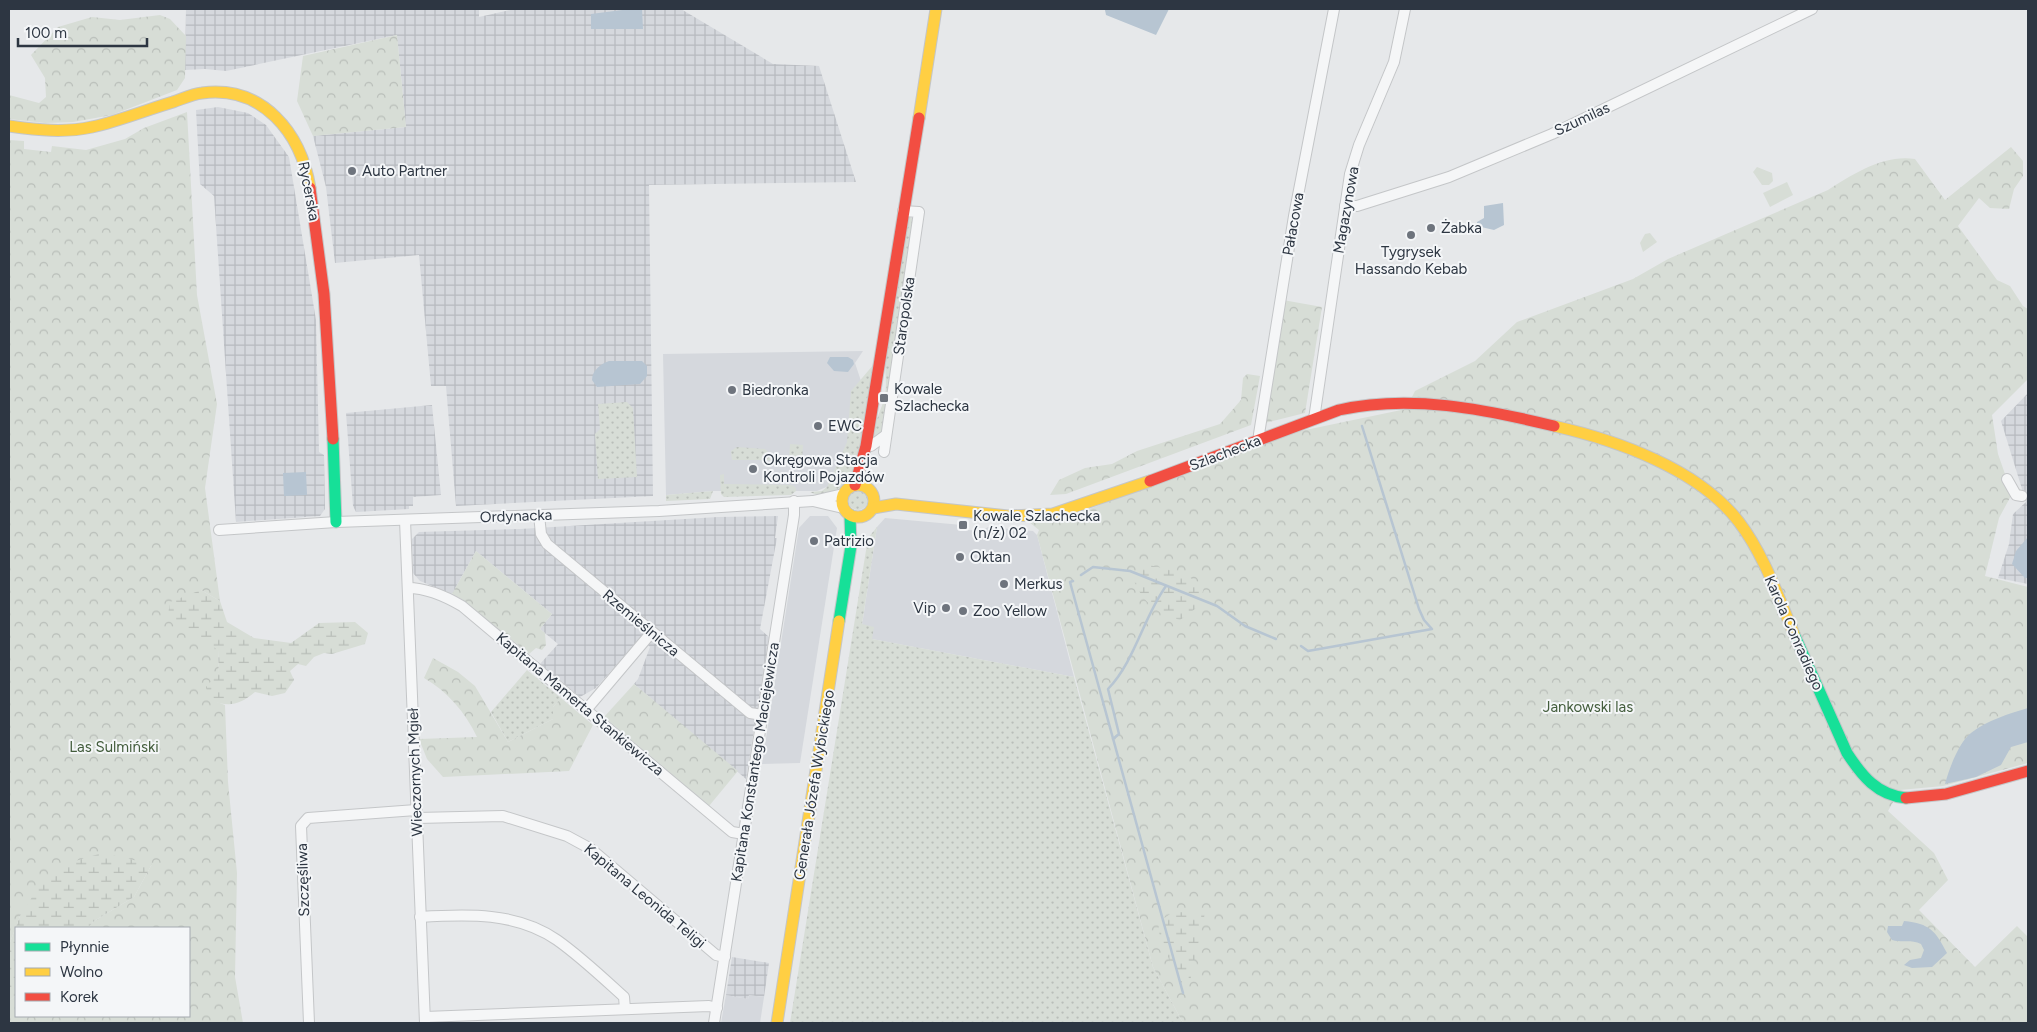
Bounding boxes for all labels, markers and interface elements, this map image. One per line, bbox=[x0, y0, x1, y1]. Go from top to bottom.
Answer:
scale bar bbox=[18, 15, 146, 47]
text: 100 m bbox=[25, 24, 67, 42]
street label: Szumilas bbox=[1551, 98, 1613, 140]
street label: Rycerska bbox=[294, 160, 324, 222]
place label: Auto Partner bbox=[362, 162, 447, 180]
marker: Auto Partner bbox=[346, 165, 358, 177]
street label: Magazynowa bbox=[1329, 165, 1363, 255]
street label: Pałacowa bbox=[1279, 191, 1307, 257]
place label: Żabka bbox=[1441, 219, 1482, 237]
marker: Żabka bbox=[1425, 222, 1437, 234]
marker: Tygrysek Hassando Kebab bbox=[1405, 229, 1417, 241]
place label: Tygrysek Hassando Kebab bbox=[1355, 243, 1467, 278]
street label: Staropolska bbox=[890, 276, 918, 356]
place label: Kowale Szlachecka bbox=[894, 380, 969, 415]
place label: Biedronka bbox=[742, 381, 809, 399]
marker: Biedronka bbox=[726, 384, 738, 396]
marker: Kowale Szlachecka bbox=[878, 392, 890, 404]
place label: EWC bbox=[828, 417, 862, 435]
marker: EWC bbox=[812, 420, 824, 432]
street label: Szlachecka bbox=[1187, 431, 1263, 475]
place label: Okręgowa Stacja Kontroli Pojazdów bbox=[763, 451, 885, 486]
marker: Okręgowa Stacja Kontroli Pojazdów bbox=[747, 463, 759, 475]
street label: Ordynacka bbox=[480, 506, 552, 526]
place label: Kowale Szlachecka (n/ż) 02 bbox=[973, 507, 1100, 542]
marker: Kowale Szlachecka (n/ż) 02 bbox=[957, 519, 969, 531]
place label: Patrizio bbox=[824, 532, 874, 550]
marker: Patrizio bbox=[808, 535, 820, 547]
place label: Oktan bbox=[970, 548, 1011, 566]
marker: Oktan bbox=[954, 551, 966, 563]
street label: Karola Conradiego bbox=[1761, 573, 1827, 693]
place label: Merkus bbox=[1014, 575, 1063, 593]
marker: Merkus bbox=[998, 578, 1010, 590]
street label: Rzemieślnicza bbox=[599, 586, 683, 660]
place label: Vip bbox=[913, 599, 936, 617]
marker: Vip bbox=[940, 602, 952, 614]
place label: Zoo Yellow bbox=[973, 602, 1047, 620]
marker: Zoo Yellow bbox=[957, 605, 969, 617]
street label: Kapitana Mamerta Stankiewicza bbox=[492, 629, 668, 779]
street label: Kapitana Konstantego Maciejewicza bbox=[727, 641, 783, 883]
street label: Generała Józefa Wybickiego bbox=[790, 688, 838, 881]
park label: Jankowski las bbox=[1543, 698, 1633, 716]
street label: Wieczornych Mgieł bbox=[404, 707, 426, 837]
park label: Las Sulmiński bbox=[69, 738, 159, 756]
street label: Kapitana Leonida Teligi bbox=[580, 840, 710, 952]
street label: Szczęśliwa bbox=[293, 843, 313, 917]
legend bbox=[15, 927, 190, 1017]
text: Płynnie bbox=[60, 938, 109, 956]
text: Wolno bbox=[60, 963, 103, 981]
text: Korek bbox=[60, 988, 99, 1006]

